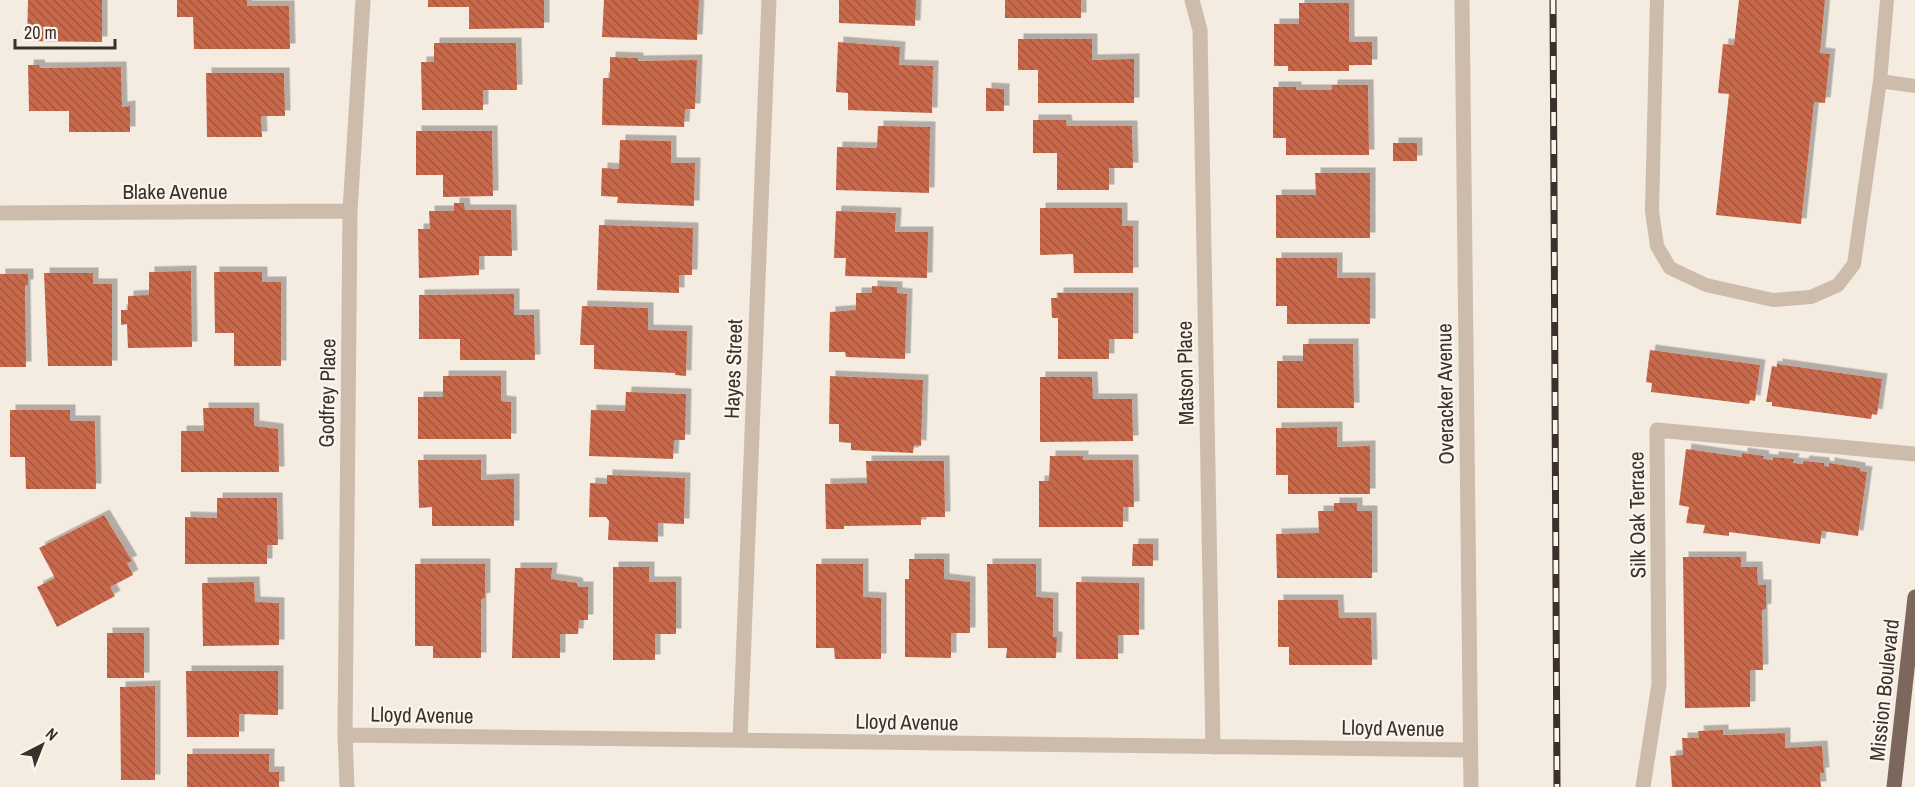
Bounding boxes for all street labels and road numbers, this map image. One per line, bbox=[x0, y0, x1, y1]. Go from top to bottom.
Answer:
street label: Blake Avenue bbox=[122, 177, 228, 206]
street label: Hayes Street bbox=[717, 319, 749, 419]
street label: Matson Place bbox=[1170, 321, 1200, 425]
street label: Overacker Avenue bbox=[1429, 323, 1461, 465]
street label: Godfrey Place bbox=[312, 338, 342, 448]
street label: Silk Oak Terrace bbox=[1621, 451, 1653, 579]
street label: Mission Boulevard bbox=[1862, 618, 1906, 762]
street label: Lloyd Avenue bbox=[370, 700, 474, 730]
street label: Lloyd Avenue bbox=[855, 707, 959, 737]
street label: Lloyd Avenue bbox=[1341, 713, 1445, 743]

